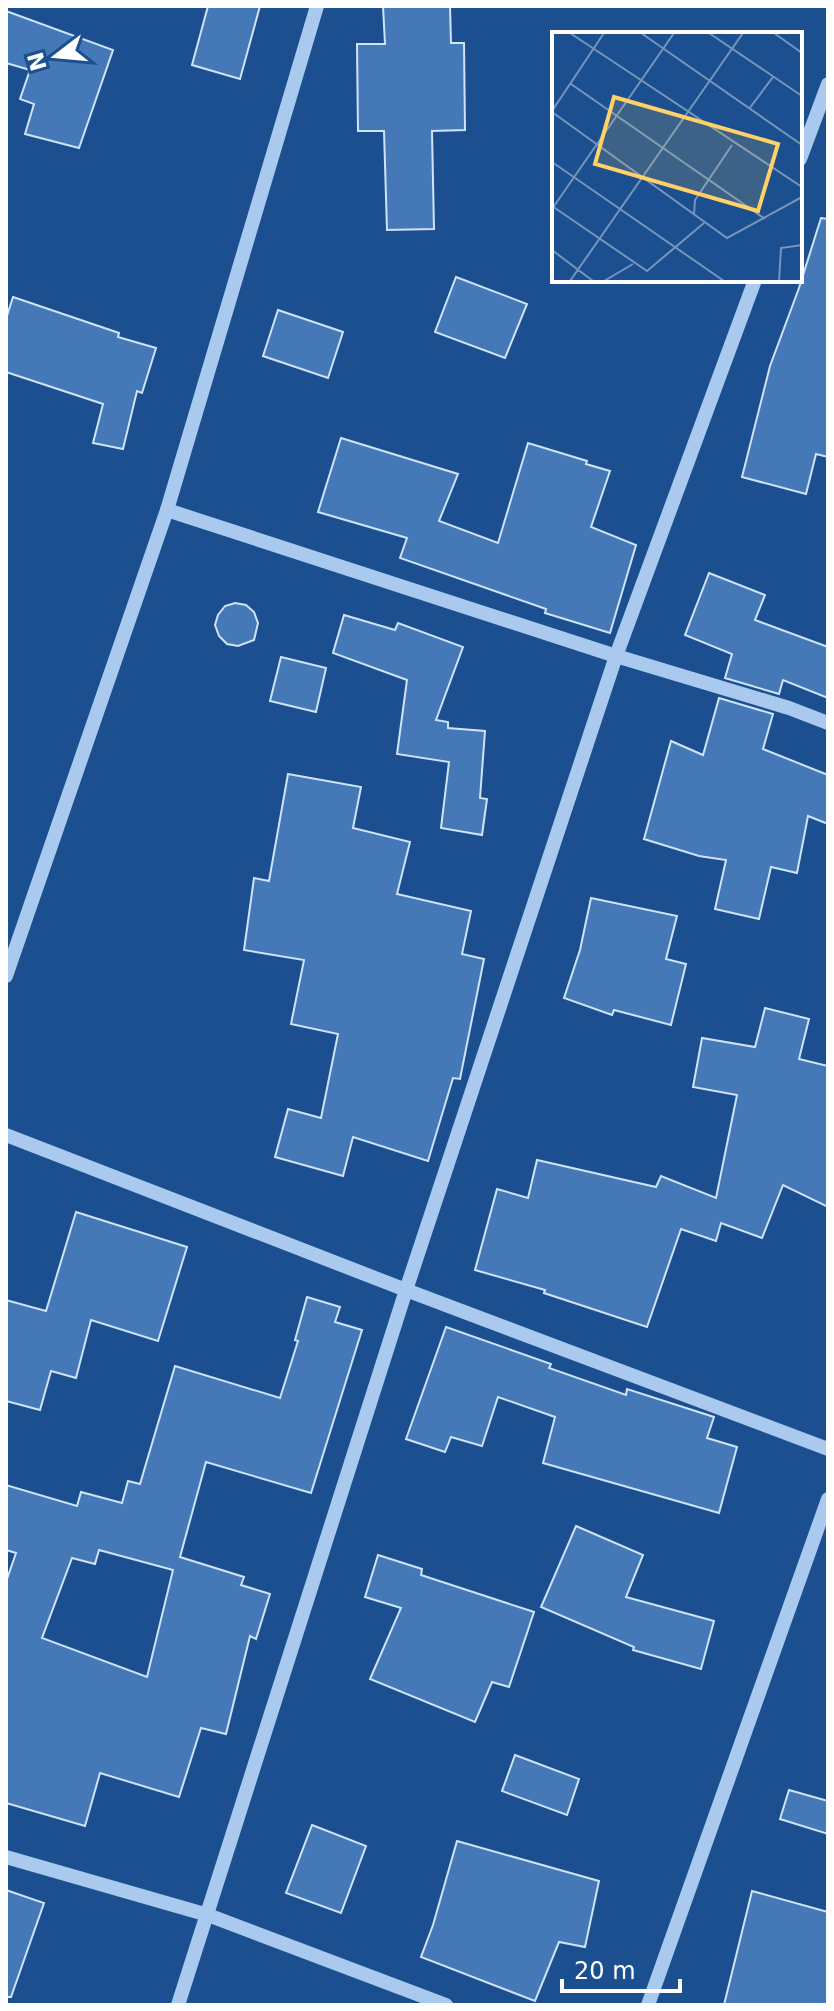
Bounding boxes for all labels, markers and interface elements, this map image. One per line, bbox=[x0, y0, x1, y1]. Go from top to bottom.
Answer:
north arrow bbox=[16, 16, 96, 96]
inset map bbox=[552, 32, 802, 282]
text: N bbox=[23, 49, 52, 74]
scale bar bbox=[562, 1943, 680, 1993]
text: 20 m bbox=[574, 1957, 636, 1985]

